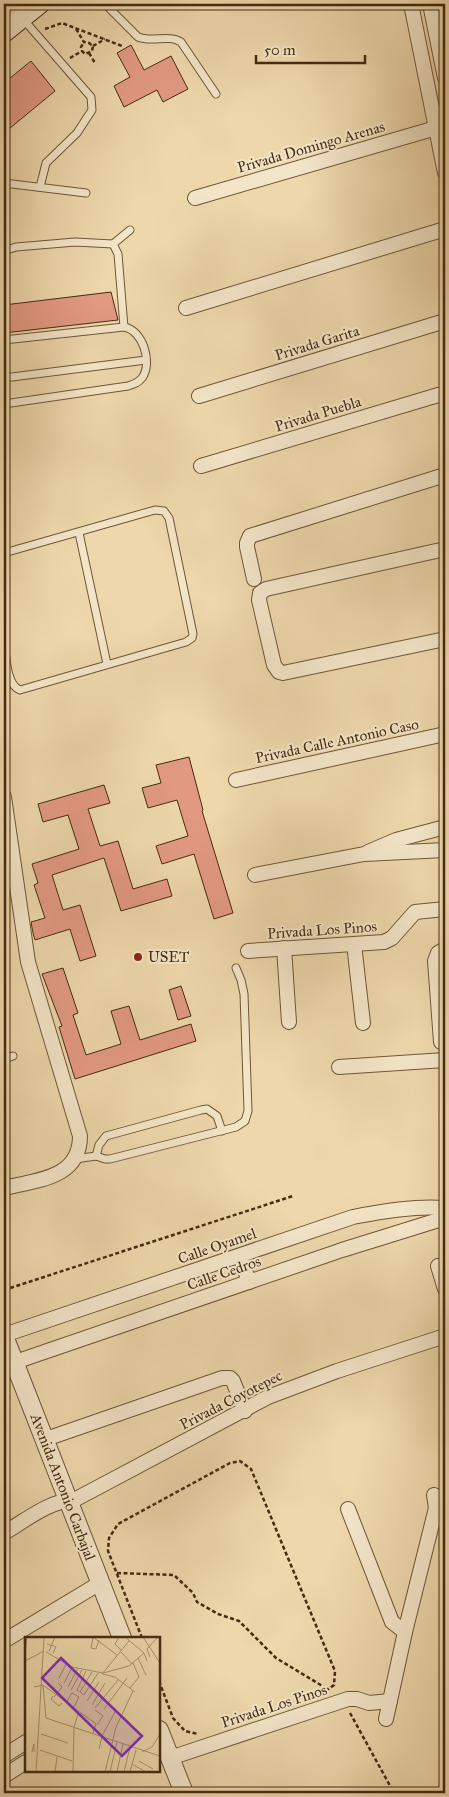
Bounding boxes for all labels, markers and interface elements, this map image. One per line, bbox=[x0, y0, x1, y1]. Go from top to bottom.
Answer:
scale bar bbox=[256, 32, 365, 64]
text: 50 m bbox=[264, 41, 296, 59]
street label: Privada Domingo Arenas bbox=[235, 117, 387, 177]
street label: Privada Garita bbox=[273, 321, 362, 364]
street label: Privada Puebla bbox=[273, 392, 364, 436]
street label: Privada Calle Antonio Caso bbox=[254, 715, 421, 767]
street label: Privada Los Pinos bbox=[266, 917, 378, 943]
place label: USET bbox=[148, 948, 189, 966]
marker: USET bbox=[132, 951, 144, 963]
street label: Calle Oyamel bbox=[175, 1224, 259, 1268]
street label: Calle Cedros bbox=[185, 1252, 263, 1294]
street label: Privada Coyotepec bbox=[177, 1366, 285, 1434]
street label: Avenida Antonio Carbajal bbox=[26, 1410, 100, 1564]
inset map bbox=[25, 1637, 160, 1772]
street label: Privada Los Pinos bbox=[219, 1680, 329, 1732]

